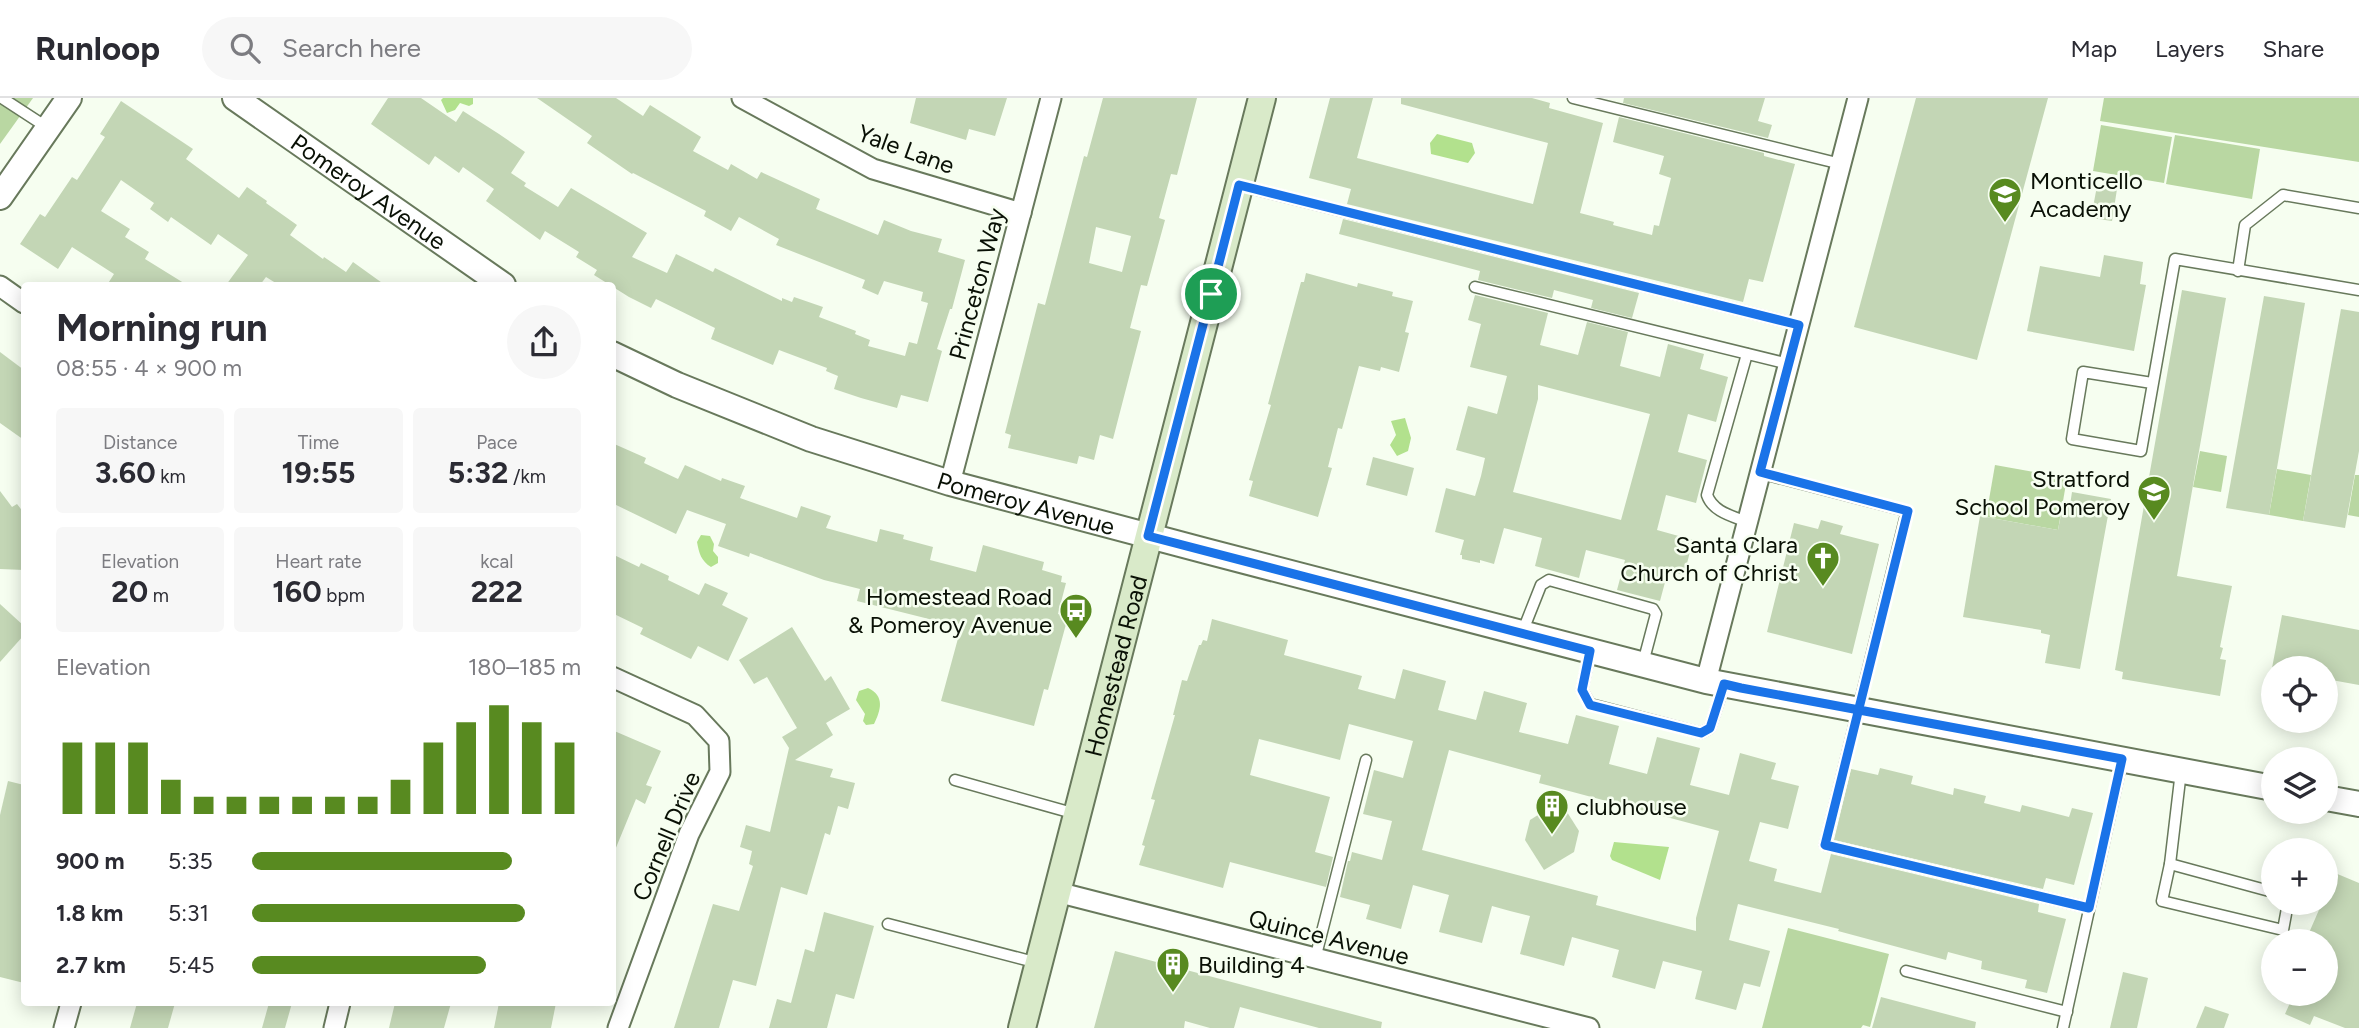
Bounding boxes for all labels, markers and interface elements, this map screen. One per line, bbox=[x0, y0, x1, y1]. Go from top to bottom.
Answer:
search box bbox=[202, 17, 692, 80]
text: Runloop bbox=[35, 29, 160, 68]
icon: search bbox=[226, 29, 264, 67]
text: Search here bbox=[282, 32, 421, 64]
text: Map bbox=[2070, 34, 2117, 63]
text: Layers bbox=[2155, 34, 2224, 63]
text: Share bbox=[2262, 34, 2324, 63]
street label: Yale Lane bbox=[854, 118, 958, 180]
street label: Pomeroy Avenue bbox=[285, 127, 452, 255]
place label: Monticello Academy bbox=[2030, 166, 2143, 223]
school or university icon: Monticello Academy bbox=[1986, 175, 2024, 224]
street label: Princeton Way bbox=[943, 205, 1011, 363]
pin bbox=[1181, 264, 1241, 324]
icon: arrive bbox=[1192, 275, 1230, 313]
text: Morning run bbox=[56, 305, 268, 351]
button: share bbox=[507, 305, 581, 379]
text: 08:55 · 4 × 900 m bbox=[56, 354, 242, 382]
text: Distance bbox=[103, 431, 177, 454]
text: Time bbox=[298, 431, 339, 454]
text: Pace bbox=[476, 431, 517, 454]
text: 3.60 bbox=[95, 454, 156, 491]
text: 19:55 bbox=[282, 454, 355, 491]
text: 5:32 bbox=[448, 454, 508, 491]
place label: Stratford School Pomeroy bbox=[1954, 464, 2130, 521]
text: km bbox=[156, 465, 186, 488]
text: /km bbox=[508, 465, 546, 488]
street label: Pomeroy Avenue bbox=[934, 465, 1118, 541]
school or university icon: Stratford School Pomeroy bbox=[2135, 473, 2173, 522]
place label: Santa Clara Church of Christ bbox=[1620, 530, 1798, 587]
church icon: Santa Clara Church of Christ bbox=[1804, 539, 1842, 588]
text: Elevation bbox=[101, 550, 179, 573]
text: Heart rate bbox=[275, 550, 362, 573]
text: kcal bbox=[480, 550, 513, 573]
street label: Homestead Road bbox=[1078, 572, 1153, 760]
text: 20 bbox=[111, 573, 148, 610]
text: 160 bbox=[272, 573, 322, 610]
text: 222 bbox=[471, 573, 523, 610]
place label: Homestead Road & Pomeroy Avenue bbox=[848, 582, 1052, 639]
text: m bbox=[148, 584, 169, 607]
text: bpm bbox=[322, 584, 365, 607]
bus stop icon: Homestead Road & Pomeroy Avenue bbox=[1057, 591, 1095, 640]
text: Elevation bbox=[56, 653, 151, 681]
text: 180–185 m bbox=[468, 653, 581, 681]
map controls bbox=[2261, 656, 2338, 1006]
button: locate bbox=[2261, 656, 2338, 733]
button: layers bbox=[2261, 747, 2338, 824]
street label: Cornell Drive bbox=[626, 767, 706, 905]
building icon: clubhouse bbox=[1533, 787, 1571, 836]
place label: clubhouse bbox=[1576, 792, 1687, 821]
button: + bbox=[2261, 838, 2338, 915]
text: 900 m bbox=[56, 847, 125, 875]
text: 5:35 bbox=[168, 847, 213, 875]
text: 1.8 km bbox=[56, 899, 123, 927]
text: 5:31 bbox=[168, 899, 209, 927]
street label: Quince Avenue bbox=[1246, 903, 1412, 971]
button: − bbox=[2261, 929, 2338, 1006]
building icon: Building 4 bbox=[1154, 945, 1192, 994]
place label: Building 4 bbox=[1198, 950, 1305, 979]
text: 2.7 km bbox=[56, 951, 126, 979]
text: 5:45 bbox=[168, 951, 215, 979]

